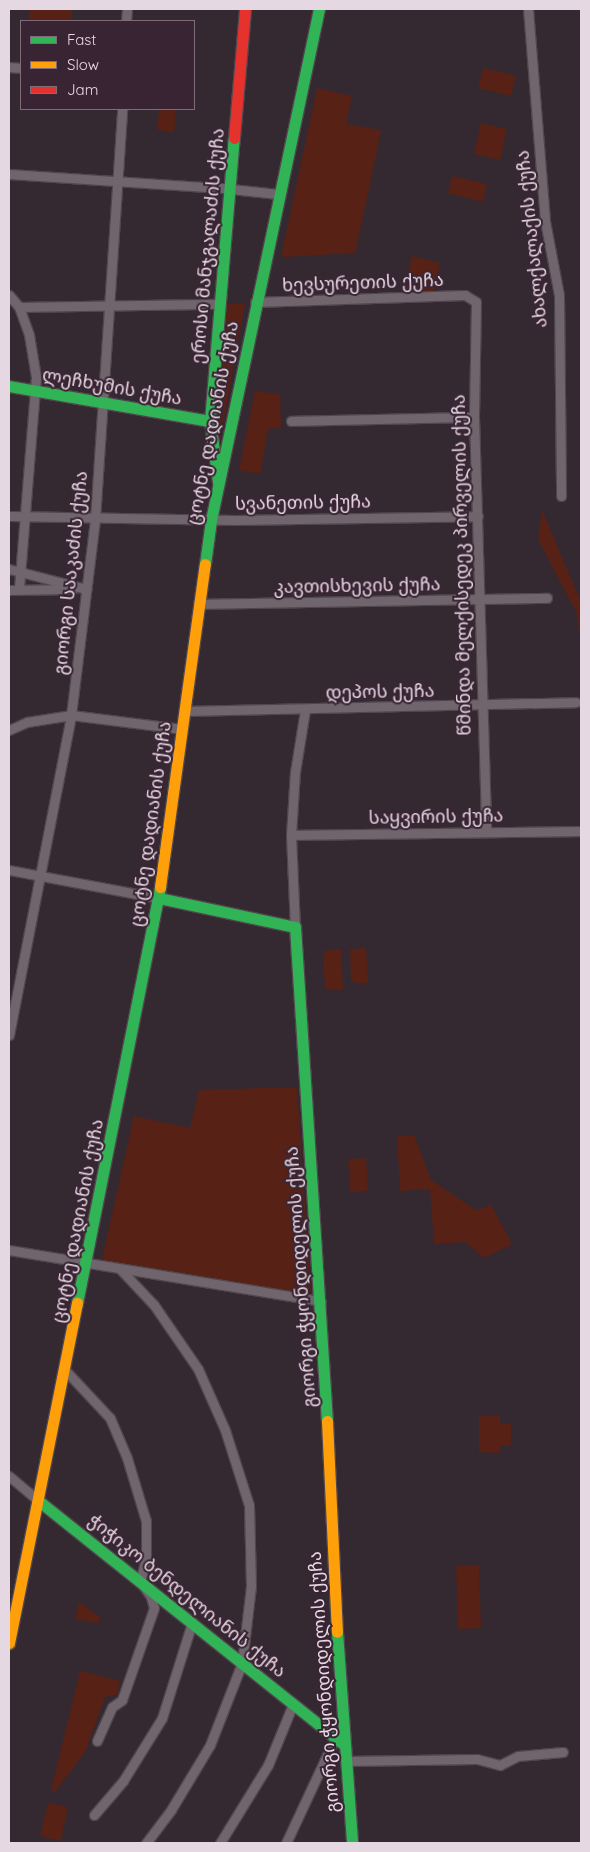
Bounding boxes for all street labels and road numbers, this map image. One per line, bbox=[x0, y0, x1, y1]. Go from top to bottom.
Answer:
street label: ეროსი მანჯგალაძის ქუჩა bbox=[187, 127, 229, 365]
street label: ახალქალაქის ქუჩა bbox=[512, 149, 552, 329]
street label: ხევსურეთის ქუჩა bbox=[282, 269, 444, 297]
street label: ცოტნე დადიანის ქუჩა bbox=[183, 319, 243, 527]
street label: ლეჩხუმის ქუჩა bbox=[41, 364, 183, 410]
street label: წმინდა მელქისედეკ პირველის ქუჩა bbox=[448, 394, 476, 736]
street label: გიორგი სააკაძის ქუჩა bbox=[50, 470, 92, 676]
street label: სვანეთის ქუჩა bbox=[235, 491, 371, 515]
street label: კავთისხევის ქუჩა bbox=[273, 574, 441, 598]
street label: დეპოს ქუჩა bbox=[325, 680, 435, 704]
street label: ცოტნე დადიანის ქუჩა bbox=[126, 720, 176, 928]
street label: საყვირის ქუჩა bbox=[368, 805, 504, 829]
street label: ცოტნე დადიანის ქუჩა bbox=[48, 1117, 108, 1325]
street label: გიორგი ჭყონდიდელის ქუჩა bbox=[281, 1146, 321, 1408]
street label: ჭიჭიკო ბენდელიანის ქუჩა bbox=[84, 1510, 290, 1682]
street label: გიორგი ჭყონდიდელის ქუჩა bbox=[304, 1551, 344, 1813]

